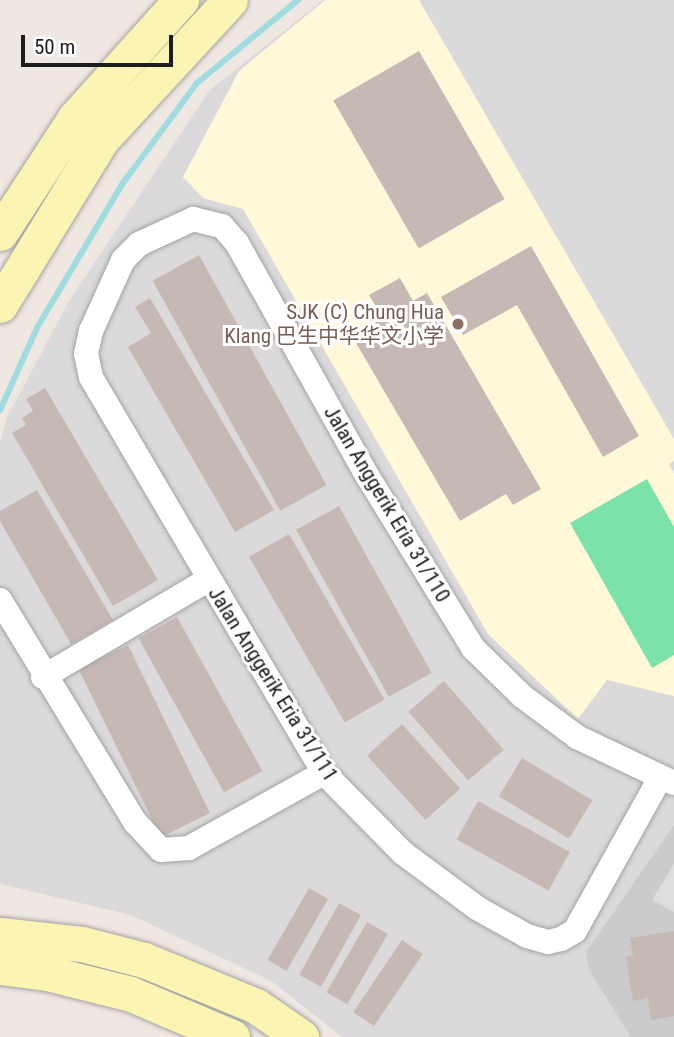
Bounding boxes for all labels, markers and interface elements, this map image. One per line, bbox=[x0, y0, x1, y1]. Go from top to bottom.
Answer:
scale bar bbox=[24, 21, 177, 65]
text: 50 m bbox=[34, 35, 75, 59]
place label: SJK (C) Chung Hua Klang 巴生中华华文小学 bbox=[224, 299, 444, 349]
marker: SJK (C) Chung Hua Klang 巴生中华华文小学 bbox=[450, 316, 466, 332]
street label: Jalan Anggerik Eria 31/110 bbox=[318, 401, 456, 607]
street label: Jalan Anggerik Eria 31/111 bbox=[203, 582, 343, 786]

